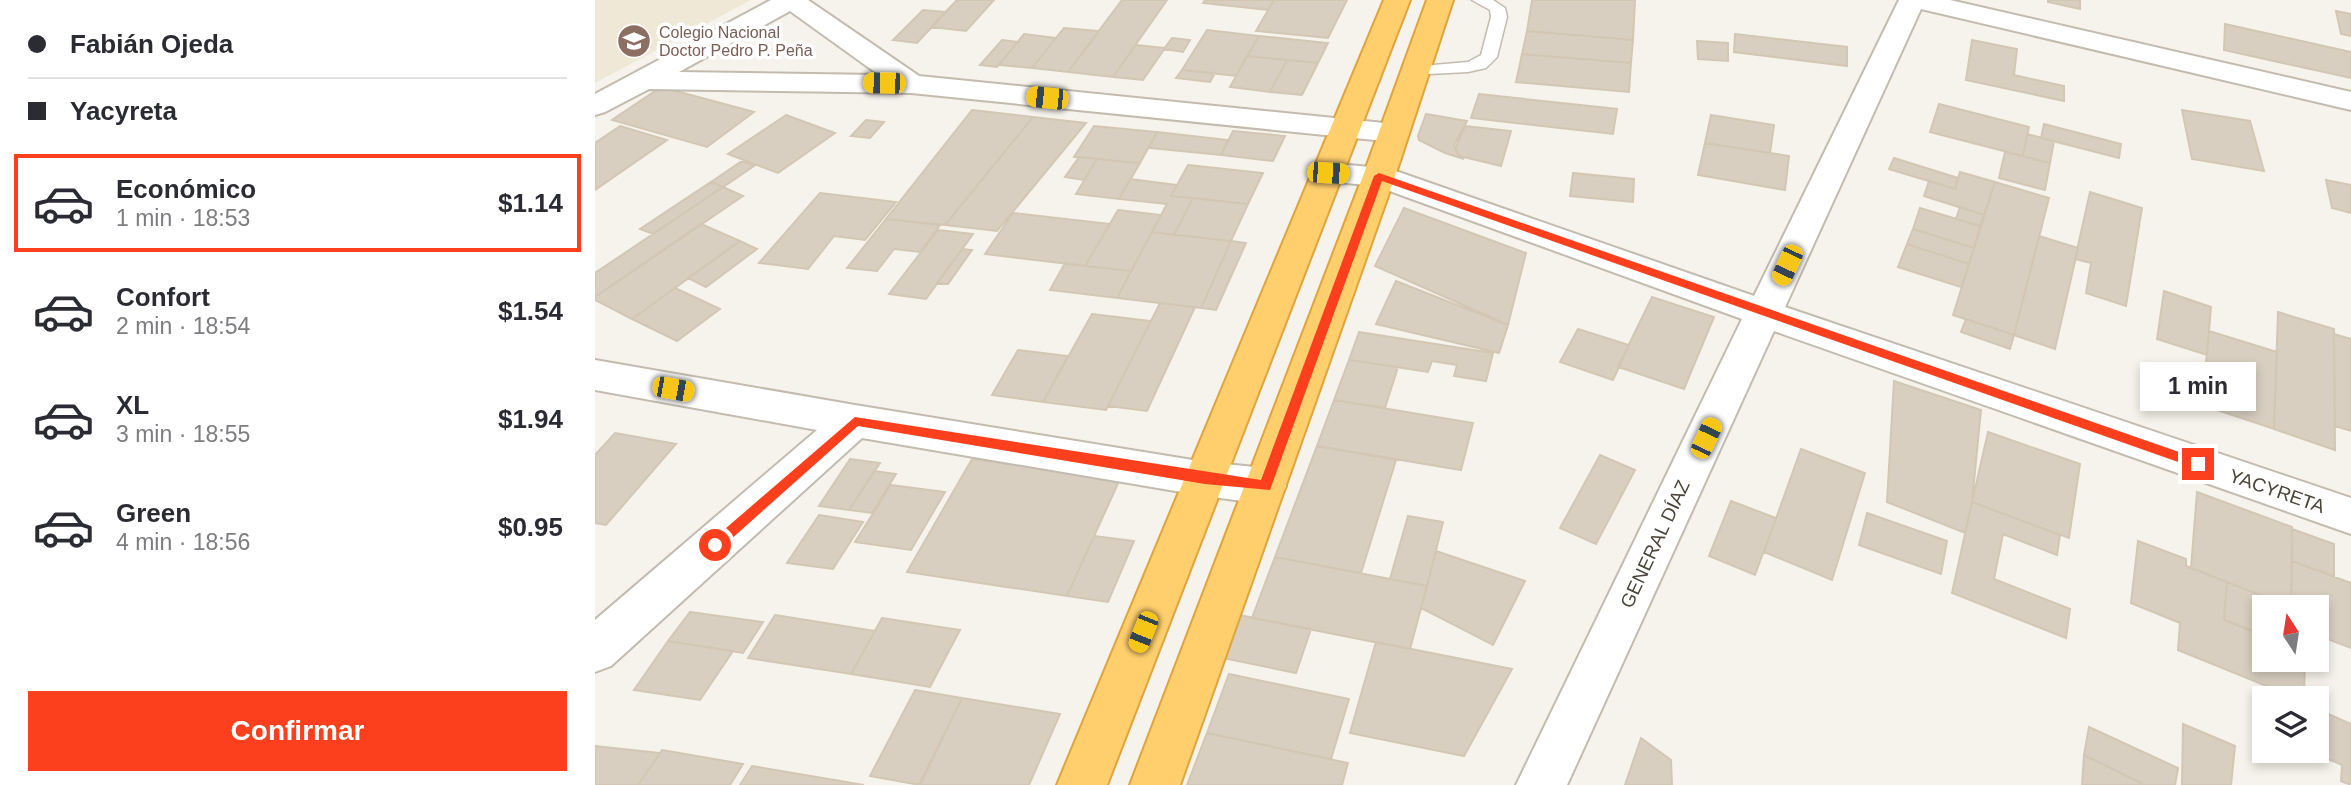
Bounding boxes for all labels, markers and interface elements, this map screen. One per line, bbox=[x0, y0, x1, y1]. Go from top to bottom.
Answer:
school or university icon: Colegio Nacional Doctor Pedro P. Peña bbox=[615, 22, 653, 60]
place label: Colegio Nacional Doctor Pedro P. Peña bbox=[659, 24, 813, 59]
text: Fabián Ojeda bbox=[70, 29, 233, 59]
car bbox=[863, 72, 906, 94]
car bbox=[1026, 85, 1069, 111]
text: Yacyreta bbox=[70, 96, 177, 126]
car bbox=[1307, 161, 1350, 185]
icon: car bbox=[32, 172, 95, 235]
text: Económico bbox=[116, 174, 256, 204]
text: $1.14 bbox=[498, 188, 563, 218]
text: 1 min · 18:53 bbox=[116, 205, 250, 231]
car bbox=[1769, 242, 1806, 288]
icon: car bbox=[32, 280, 95, 343]
text: Confort bbox=[116, 282, 210, 312]
text: $1.54 bbox=[498, 296, 563, 326]
text: 2 min · 18:54 bbox=[116, 313, 250, 339]
callout: 1 min bbox=[2140, 363, 2256, 412]
text: 1 min bbox=[2168, 373, 2228, 399]
car bbox=[651, 375, 696, 403]
icon: car bbox=[32, 388, 95, 451]
text: XL bbox=[116, 390, 149, 420]
text: $1.94 bbox=[498, 404, 563, 434]
car bbox=[1688, 415, 1725, 461]
text: 3 min · 18:55 bbox=[116, 421, 250, 447]
route end bbox=[2182, 448, 2214, 480]
street label: YACYRETA bbox=[2226, 465, 2328, 517]
street label: GENERAL DÍAZ bbox=[1616, 476, 1694, 611]
icon: car bbox=[32, 496, 95, 559]
text: Green bbox=[116, 498, 191, 528]
text: $0.95 bbox=[498, 512, 563, 542]
text: 4 min · 18:56 bbox=[116, 529, 250, 555]
route start bbox=[699, 529, 731, 561]
north arrow bbox=[2252, 595, 2329, 672]
map controls bbox=[2252, 595, 2329, 763]
car bbox=[1126, 609, 1161, 655]
button: layers bbox=[2252, 686, 2329, 763]
button: Confirmar bbox=[28, 691, 567, 771]

